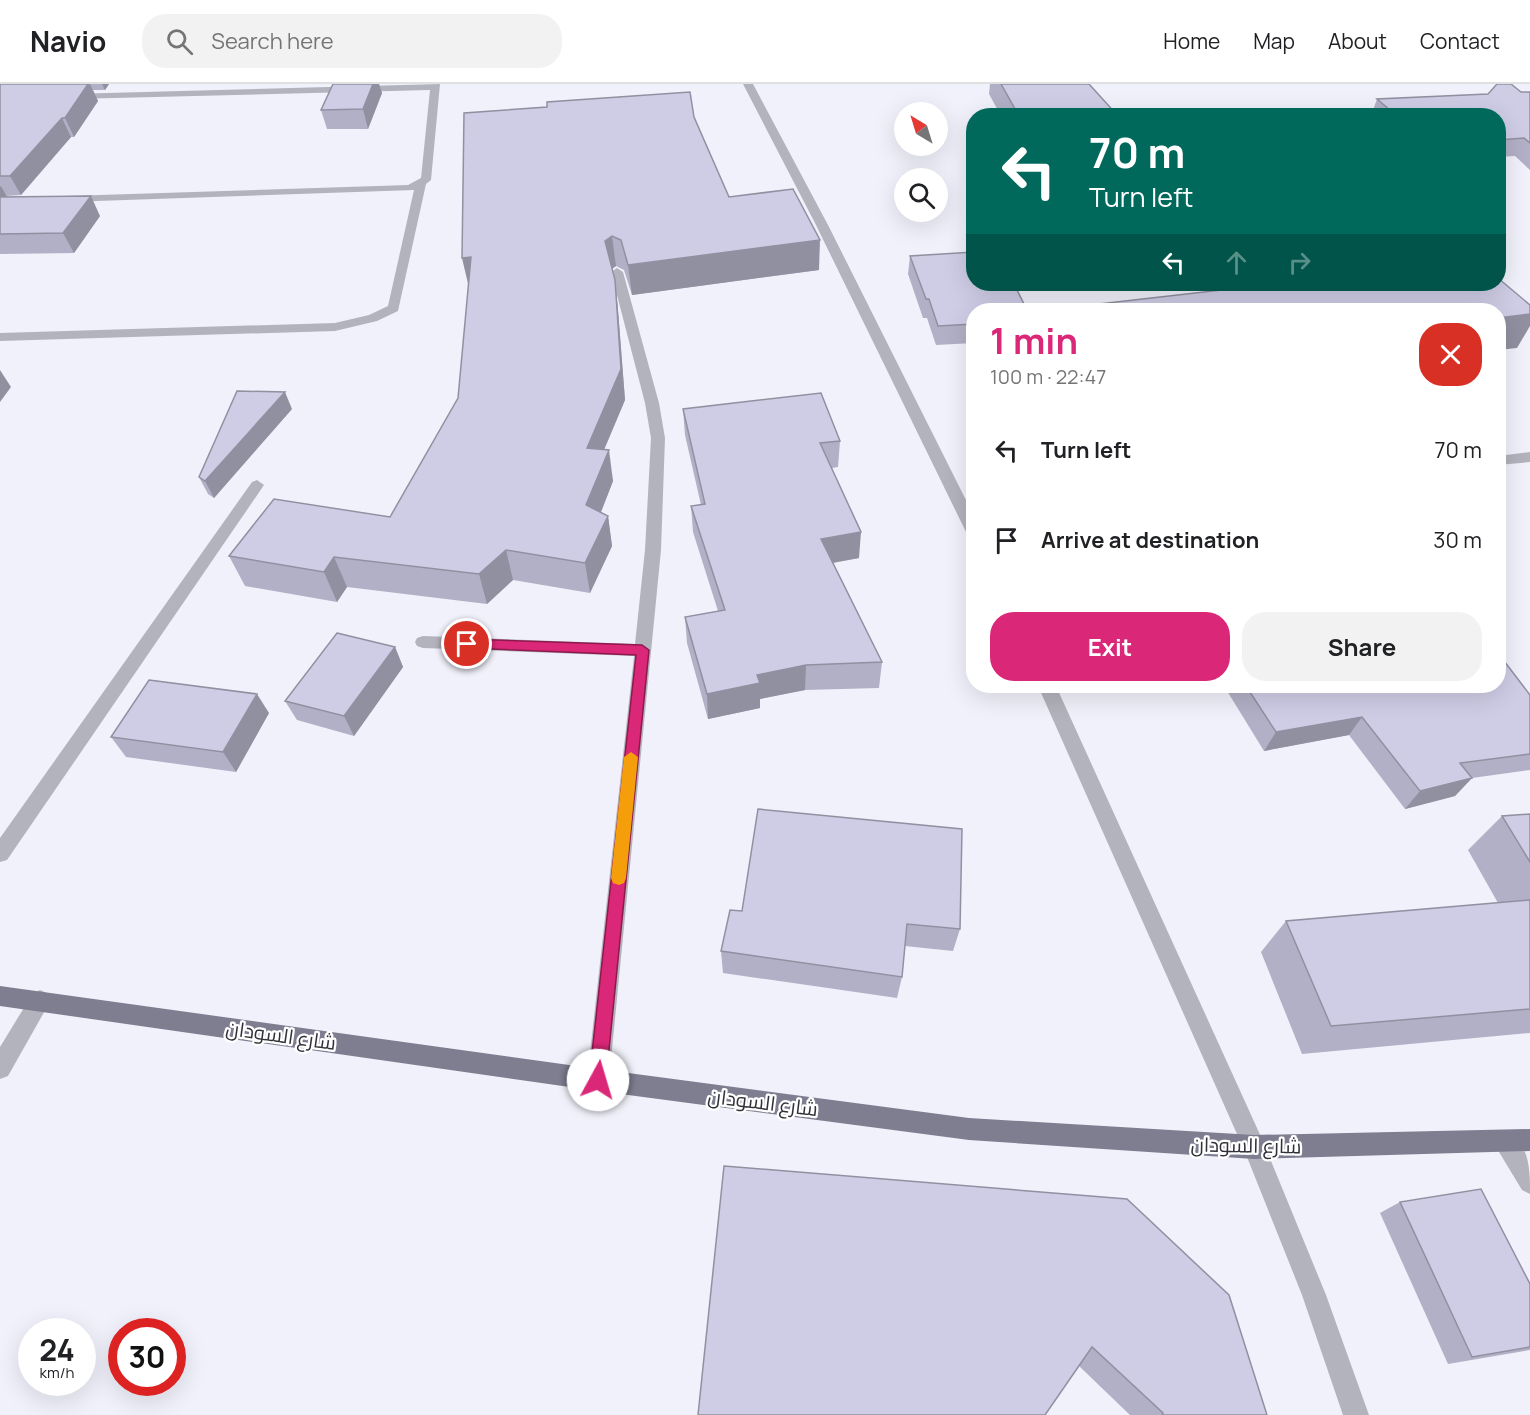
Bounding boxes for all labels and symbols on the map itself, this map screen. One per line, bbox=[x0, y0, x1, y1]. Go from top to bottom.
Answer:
north arrow bbox=[894, 102, 948, 156]
pin bbox=[441, 618, 492, 669]
street label: شارع السودان bbox=[224, 1014, 338, 1057]
position arrow bbox=[566, 1048, 630, 1112]
street label: شارع السودان bbox=[706, 1082, 820, 1123]
street label: شارع السودان bbox=[1190, 1131, 1302, 1160]
speed limit sign: 30 bbox=[108, 1318, 186, 1396]

